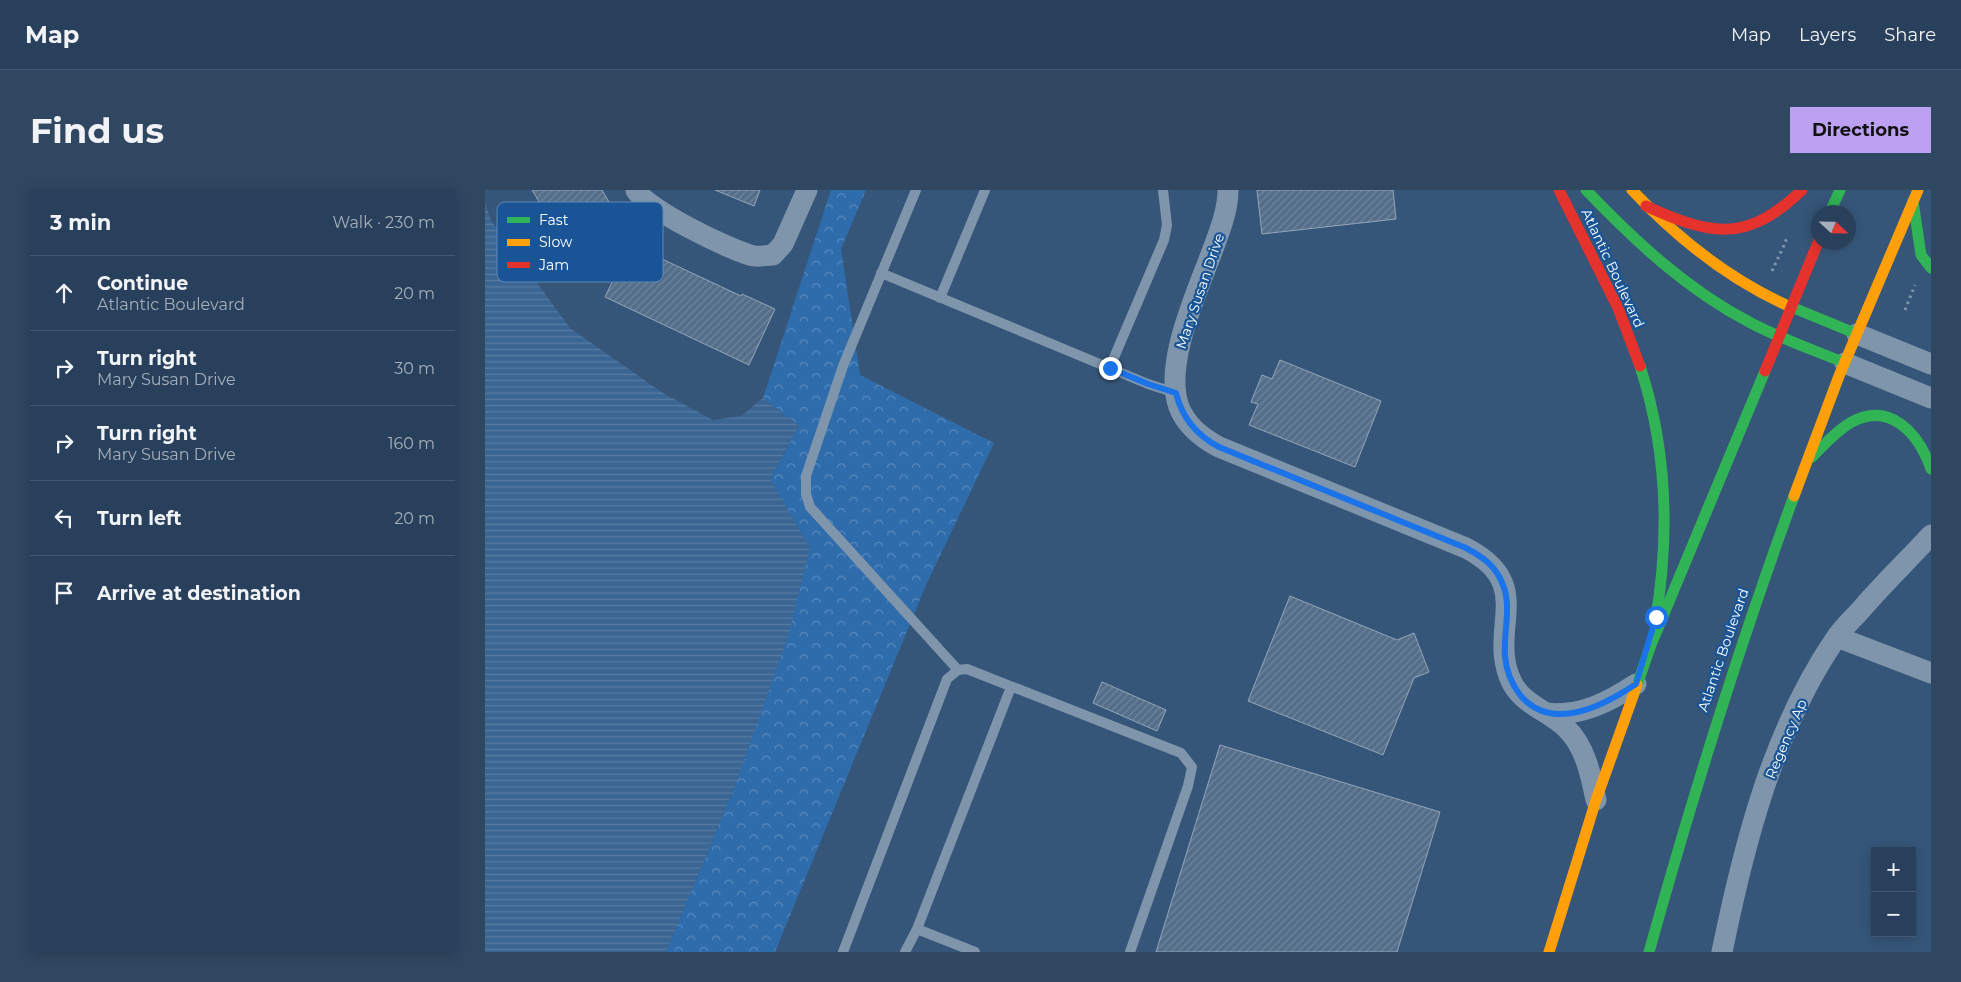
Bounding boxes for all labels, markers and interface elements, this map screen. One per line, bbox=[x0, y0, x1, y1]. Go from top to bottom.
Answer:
text: Map bbox=[25, 20, 79, 49]
text: Map bbox=[1731, 24, 1771, 46]
text: Layers bbox=[1799, 24, 1856, 46]
text: Share bbox=[1884, 24, 1936, 46]
button: Directions bbox=[1790, 107, 1931, 153]
text: Find us bbox=[30, 109, 164, 152]
legend bbox=[497, 202, 663, 282]
north arrow bbox=[1811, 205, 1856, 250]
street label: Atlantic Boulevard bbox=[1577, 206, 1649, 330]
text: 3 min bbox=[50, 210, 111, 235]
text: Fast bbox=[539, 211, 569, 229]
text: Walk · 230 m bbox=[333, 213, 435, 232]
street label: Mary Susan Drive bbox=[1172, 231, 1228, 351]
text: Slow bbox=[539, 233, 573, 251]
text: Jam bbox=[538, 256, 569, 274]
text: Continue bbox=[97, 272, 188, 295]
icon: ahead bbox=[50, 279, 78, 307]
text: 20 m bbox=[394, 284, 435, 303]
text: Atlantic Boulevard bbox=[97, 295, 245, 314]
text: Turn right bbox=[97, 347, 197, 370]
icon: right bbox=[50, 354, 78, 382]
route end bbox=[1099, 357, 1122, 380]
text: 30 m bbox=[394, 359, 435, 378]
text: Mary Susan Drive bbox=[97, 370, 236, 389]
text: Turn right bbox=[97, 422, 197, 445]
icon: right bbox=[50, 429, 78, 457]
text: 160 m bbox=[388, 434, 435, 453]
text: Mary Susan Drive bbox=[97, 445, 236, 464]
icon: left bbox=[50, 504, 78, 532]
text: Turn left bbox=[97, 507, 182, 530]
text: 20 m bbox=[394, 509, 435, 528]
icon: arrive bbox=[50, 579, 78, 607]
text: Arrive at destination bbox=[97, 582, 301, 605]
street label: Atlantic Boulevard bbox=[1693, 586, 1753, 714]
route start bbox=[1645, 606, 1668, 629]
street label: Regency Ap bbox=[1761, 696, 1811, 782]
map controls bbox=[1871, 847, 1916, 937]
button: + bbox=[1871, 847, 1916, 892]
button: − bbox=[1871, 892, 1916, 937]

